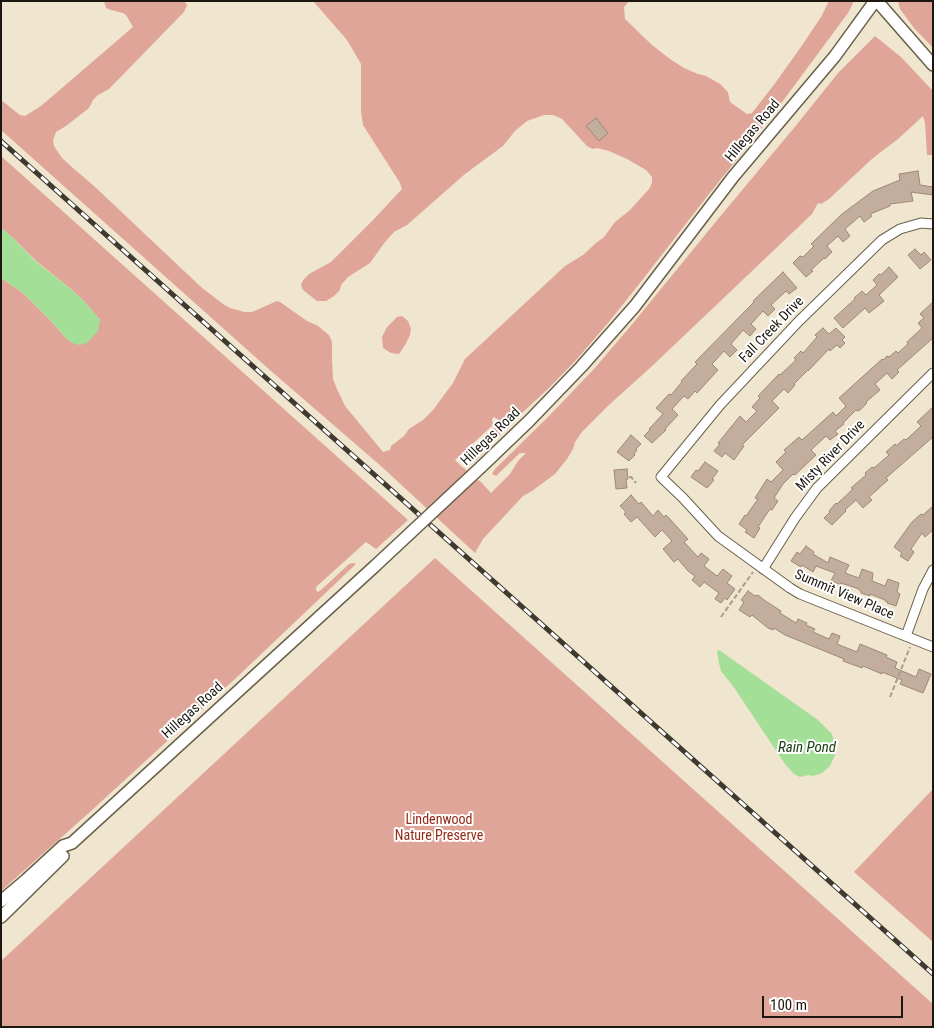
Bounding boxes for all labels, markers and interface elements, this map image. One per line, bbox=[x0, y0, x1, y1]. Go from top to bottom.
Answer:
street label: Hillegas Road bbox=[722, 96, 784, 166]
street label: Fall Creek Drive bbox=[736, 293, 808, 367]
street label: Hillegas Road bbox=[458, 404, 524, 470]
street label: Misty River Drive bbox=[793, 417, 869, 495]
street label: Summit View Place bbox=[792, 566, 896, 624]
street label: Hillegas Road bbox=[159, 679, 227, 743]
water label: Rain Pond bbox=[778, 739, 836, 757]
park label: Lindenwood Nature Preserve bbox=[395, 812, 483, 844]
scale bar bbox=[764, 986, 905, 1018]
text: 100 m bbox=[770, 996, 807, 1014]

